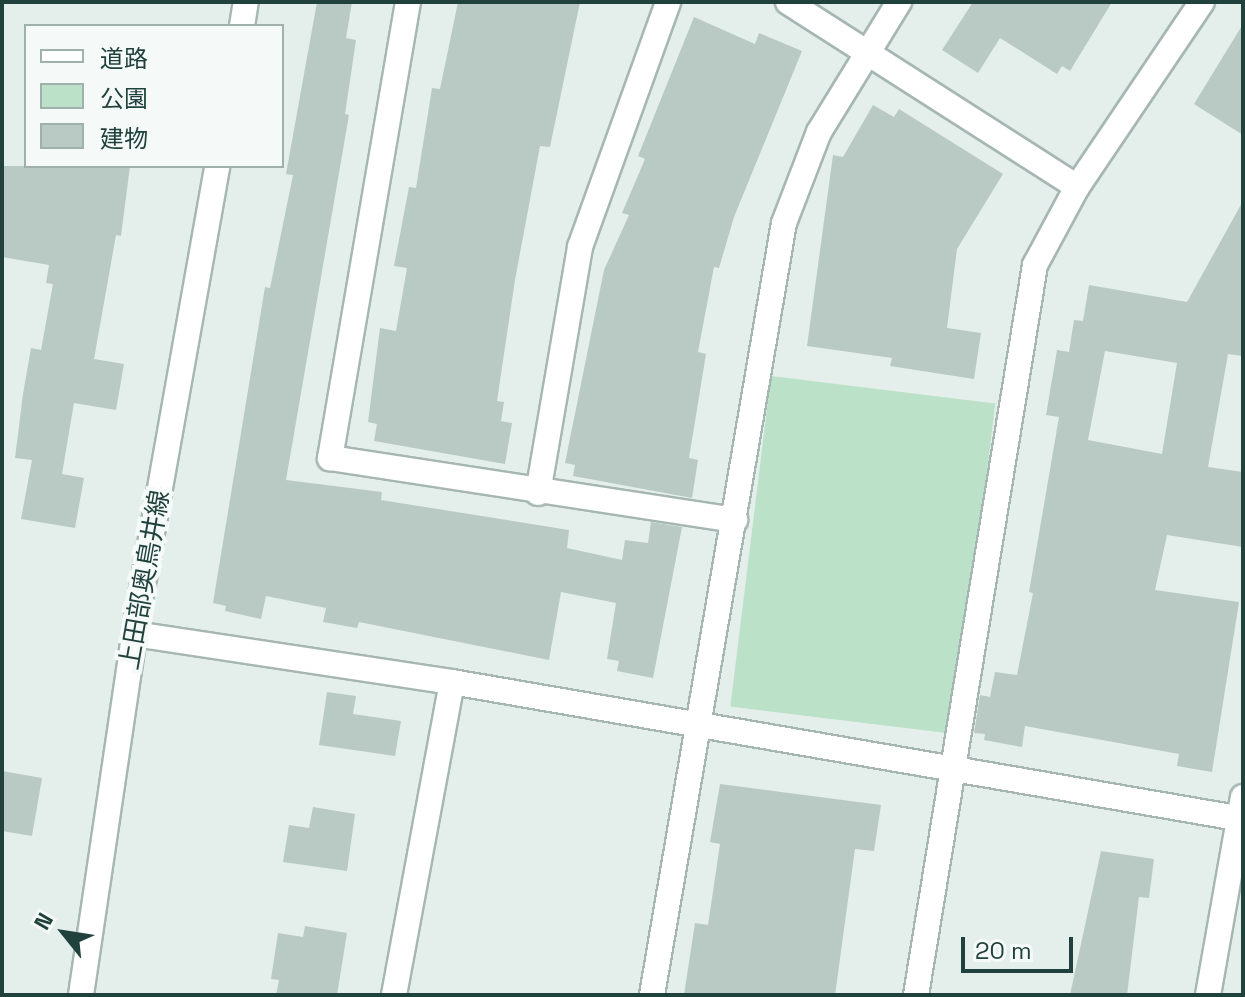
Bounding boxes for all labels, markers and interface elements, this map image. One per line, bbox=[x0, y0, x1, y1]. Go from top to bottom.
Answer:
legend bbox=[24, 24, 284, 168]
text: 道路 bbox=[100, 43, 148, 74]
text: 公園 bbox=[100, 83, 148, 114]
text: 建物 bbox=[100, 123, 148, 154]
street label: 上田部奥鳥井線 bbox=[114, 488, 176, 672]
north arrow bbox=[24, 893, 104, 973]
text: N bbox=[27, 908, 59, 934]
scale bar bbox=[965, 921, 1077, 971]
text: 20 m bbox=[975, 935, 1032, 966]

